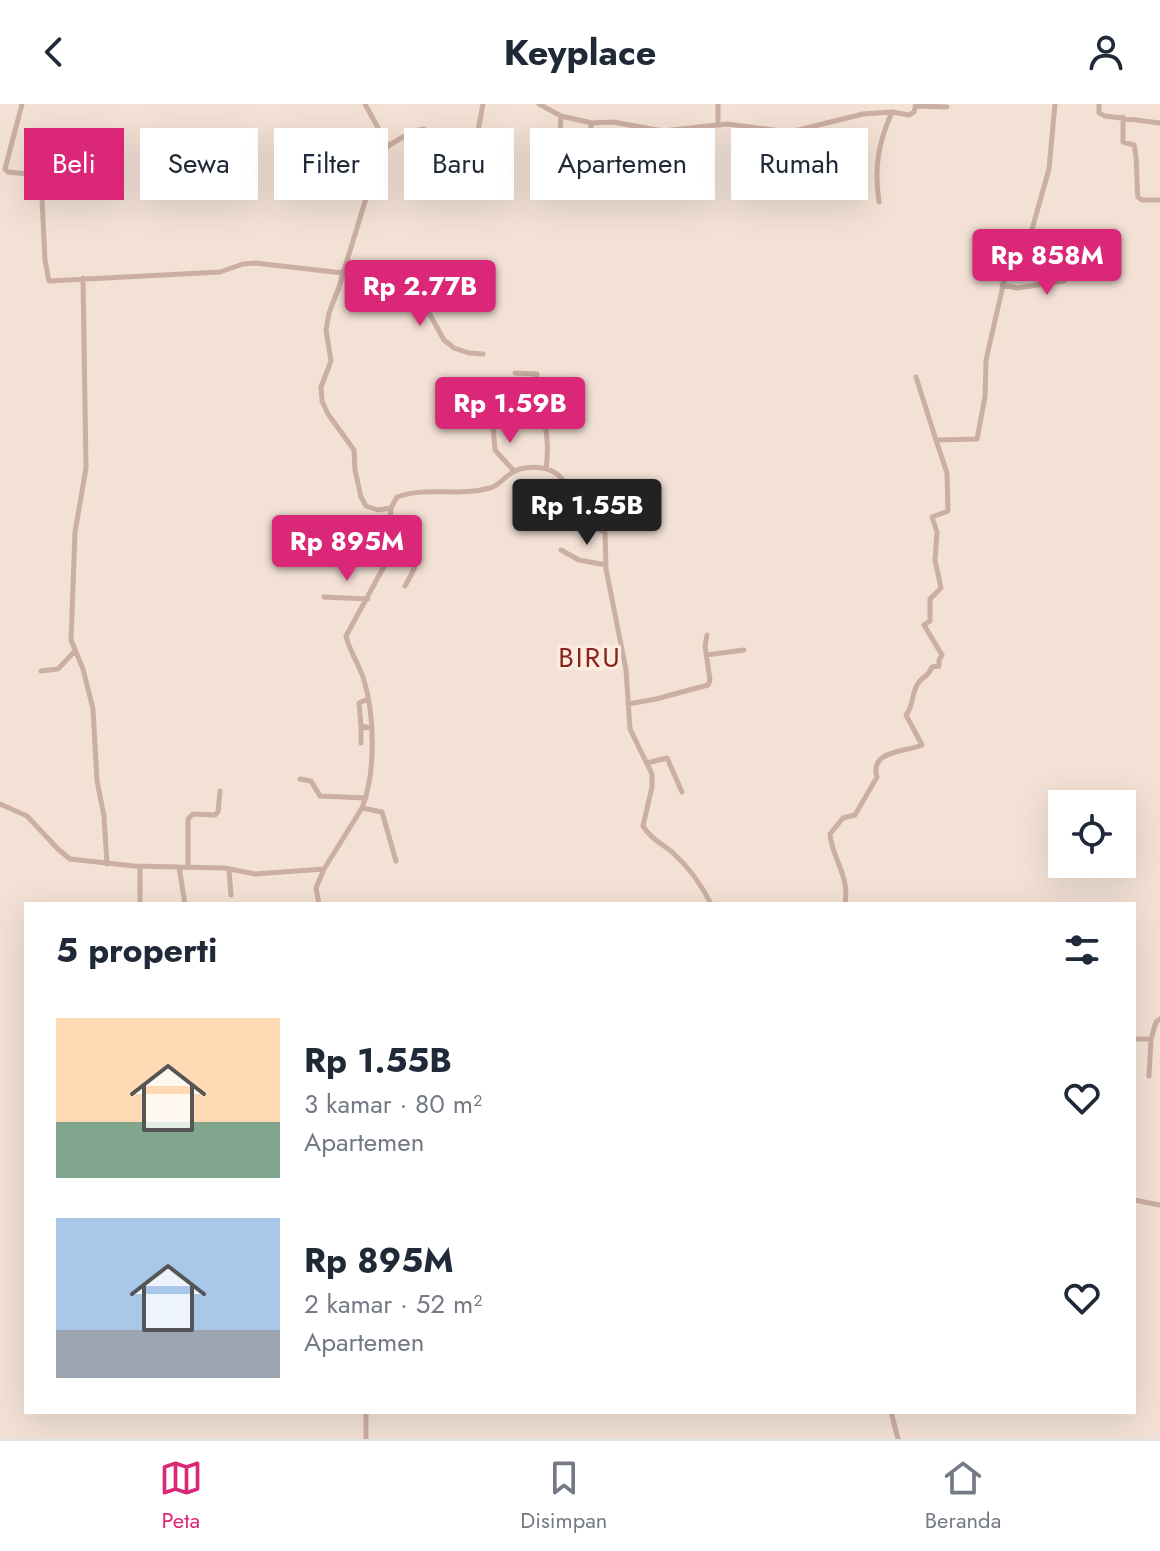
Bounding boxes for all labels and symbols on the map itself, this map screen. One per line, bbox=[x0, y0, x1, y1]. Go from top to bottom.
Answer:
pin: Rp 858M bbox=[973, 229, 1121, 297]
pin: Rp 2.77B bbox=[337, 260, 503, 328]
pin: Rp 1.59B bbox=[427, 377, 593, 445]
pin: Rp 1.55B bbox=[504, 479, 670, 547]
pin: Rp 895M bbox=[273, 515, 421, 583]
district label: BIRU bbox=[558, 637, 622, 678]

